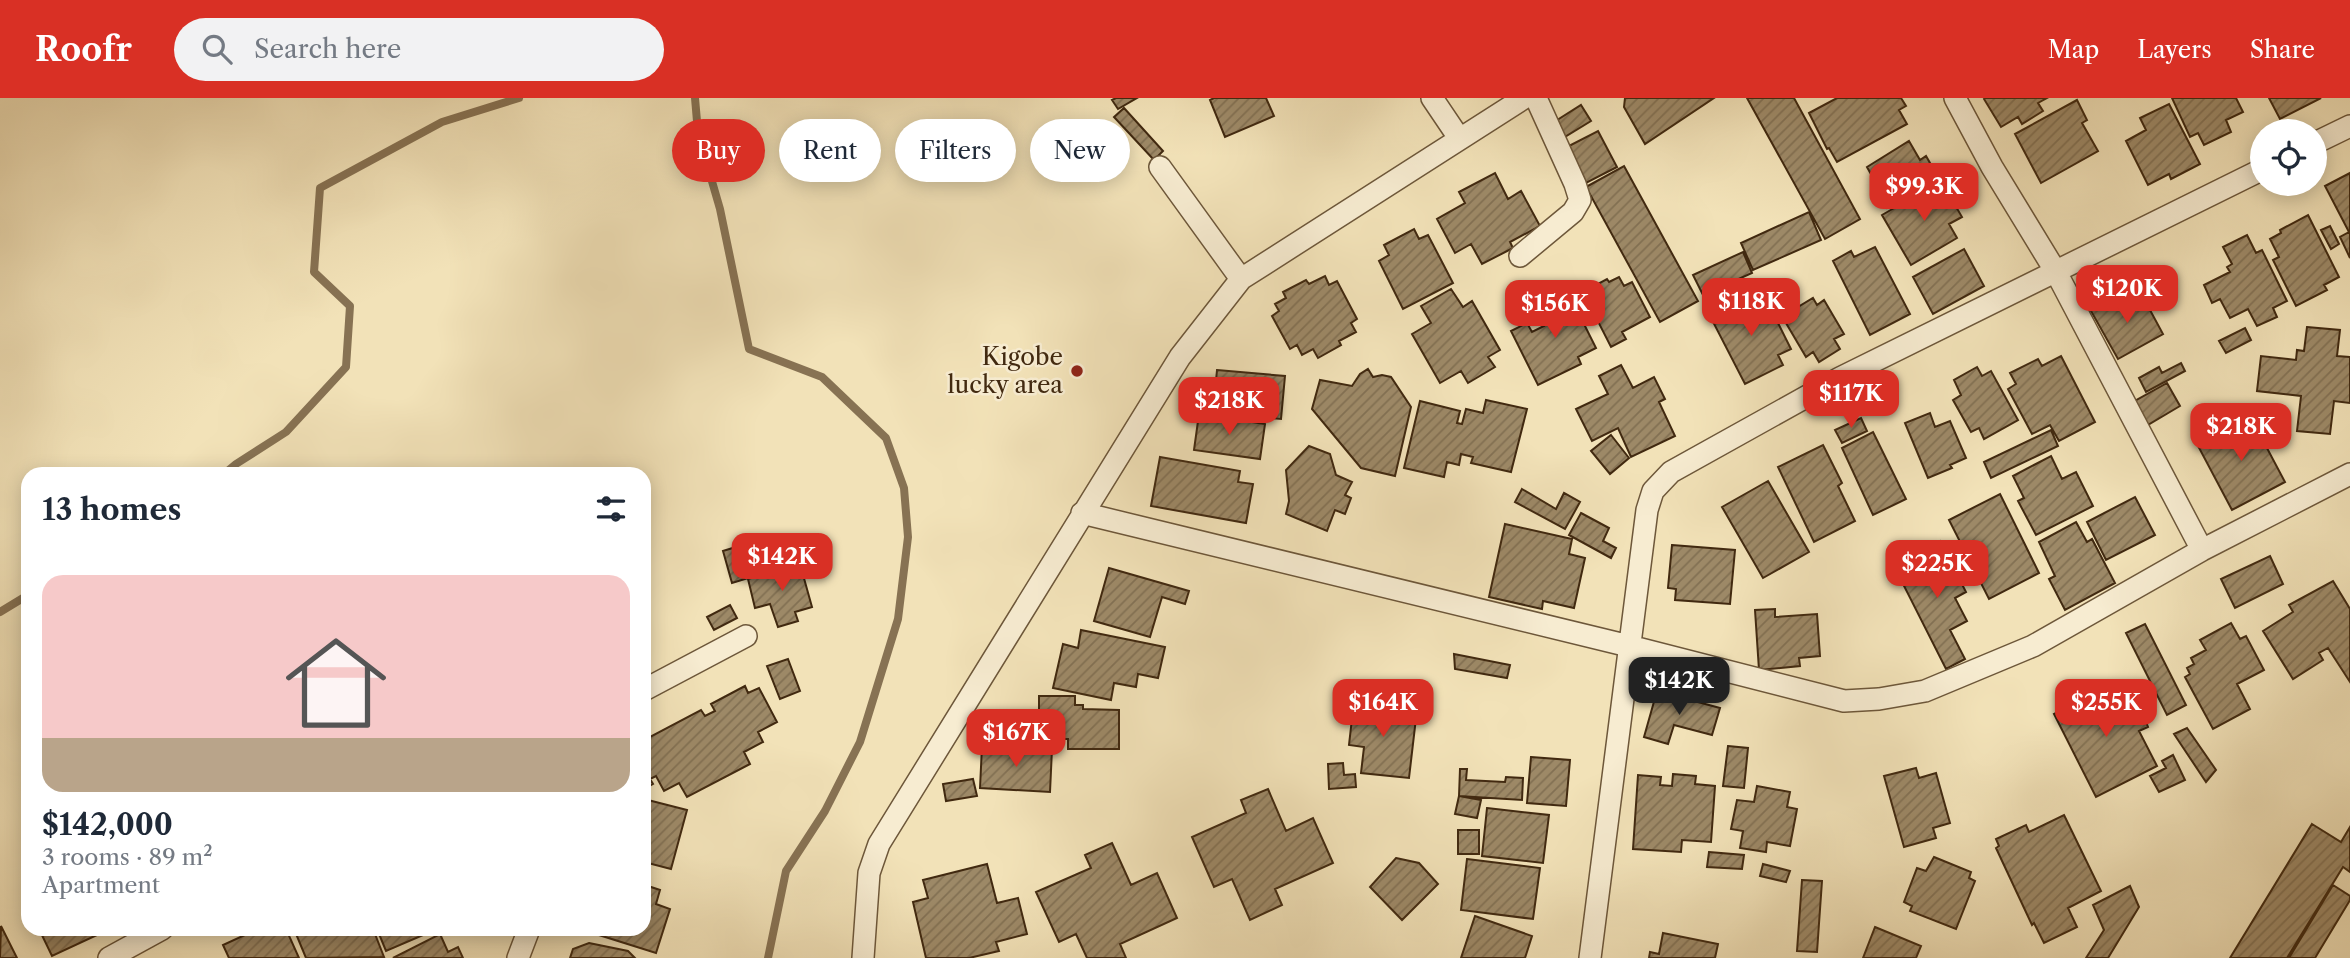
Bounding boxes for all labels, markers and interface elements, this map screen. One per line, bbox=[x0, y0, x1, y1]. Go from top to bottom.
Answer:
search box bbox=[174, 18, 664, 81]
text: Roofr bbox=[35, 29, 132, 70]
icon: search bbox=[198, 30, 236, 68]
text: Search here bbox=[254, 33, 401, 65]
text: Map bbox=[2048, 35, 2099, 64]
text: Layers bbox=[2137, 35, 2212, 64]
text: Share bbox=[2250, 35, 2315, 64]
chip: Buy bbox=[672, 119, 765, 182]
chip: Rent bbox=[779, 119, 881, 182]
chip: Filters bbox=[895, 119, 1016, 182]
chip: New bbox=[1030, 119, 1130, 182]
map controls bbox=[2250, 119, 2327, 196]
button: locate bbox=[2250, 119, 2327, 196]
pin: $99.3K bbox=[1867, 164, 1981, 223]
text: $99.3K bbox=[1885, 172, 1963, 200]
pin: $120K bbox=[2078, 266, 2176, 325]
text: $120K bbox=[2092, 274, 2162, 302]
pin: $118K bbox=[1702, 278, 1800, 338]
pin: $156K bbox=[1506, 280, 1604, 340]
text: $118K bbox=[1718, 287, 1784, 315]
text: $156K bbox=[1521, 289, 1589, 317]
place label: Kigobe lucky area bbox=[947, 342, 1063, 399]
marker: Kigobe lucky area bbox=[1069, 363, 1085, 379]
pin: $117K bbox=[1802, 370, 1900, 430]
pin: $218K bbox=[1180, 378, 1278, 437]
text: $117K bbox=[1819, 379, 1883, 407]
text: $218K bbox=[1194, 386, 1264, 414]
pin: $218K bbox=[2192, 404, 2290, 463]
text: $218K bbox=[2206, 412, 2276, 440]
icon: filters bbox=[592, 490, 630, 528]
text: 13 homes bbox=[42, 491, 181, 528]
pin: $142K bbox=[733, 533, 831, 593]
pin: $225K bbox=[1888, 540, 1986, 600]
text: $142K bbox=[748, 542, 816, 570]
text: $225K bbox=[1901, 549, 1973, 577]
icon: home bbox=[273, 620, 399, 746]
pin: $142K bbox=[1630, 658, 1728, 717]
text: $142K bbox=[1645, 666, 1713, 694]
pin: $164K bbox=[1334, 680, 1432, 739]
pin: $255K bbox=[2057, 680, 2155, 739]
text: $164K bbox=[1349, 688, 1417, 716]
text: $255K bbox=[2071, 688, 2141, 716]
pin: $167K bbox=[967, 710, 1065, 769]
text: $167K bbox=[982, 718, 1050, 746]
text: $142,000 bbox=[42, 806, 173, 843]
text: 3 rooms · 89 m² bbox=[42, 843, 213, 871]
text: Apartment bbox=[42, 871, 160, 899]

